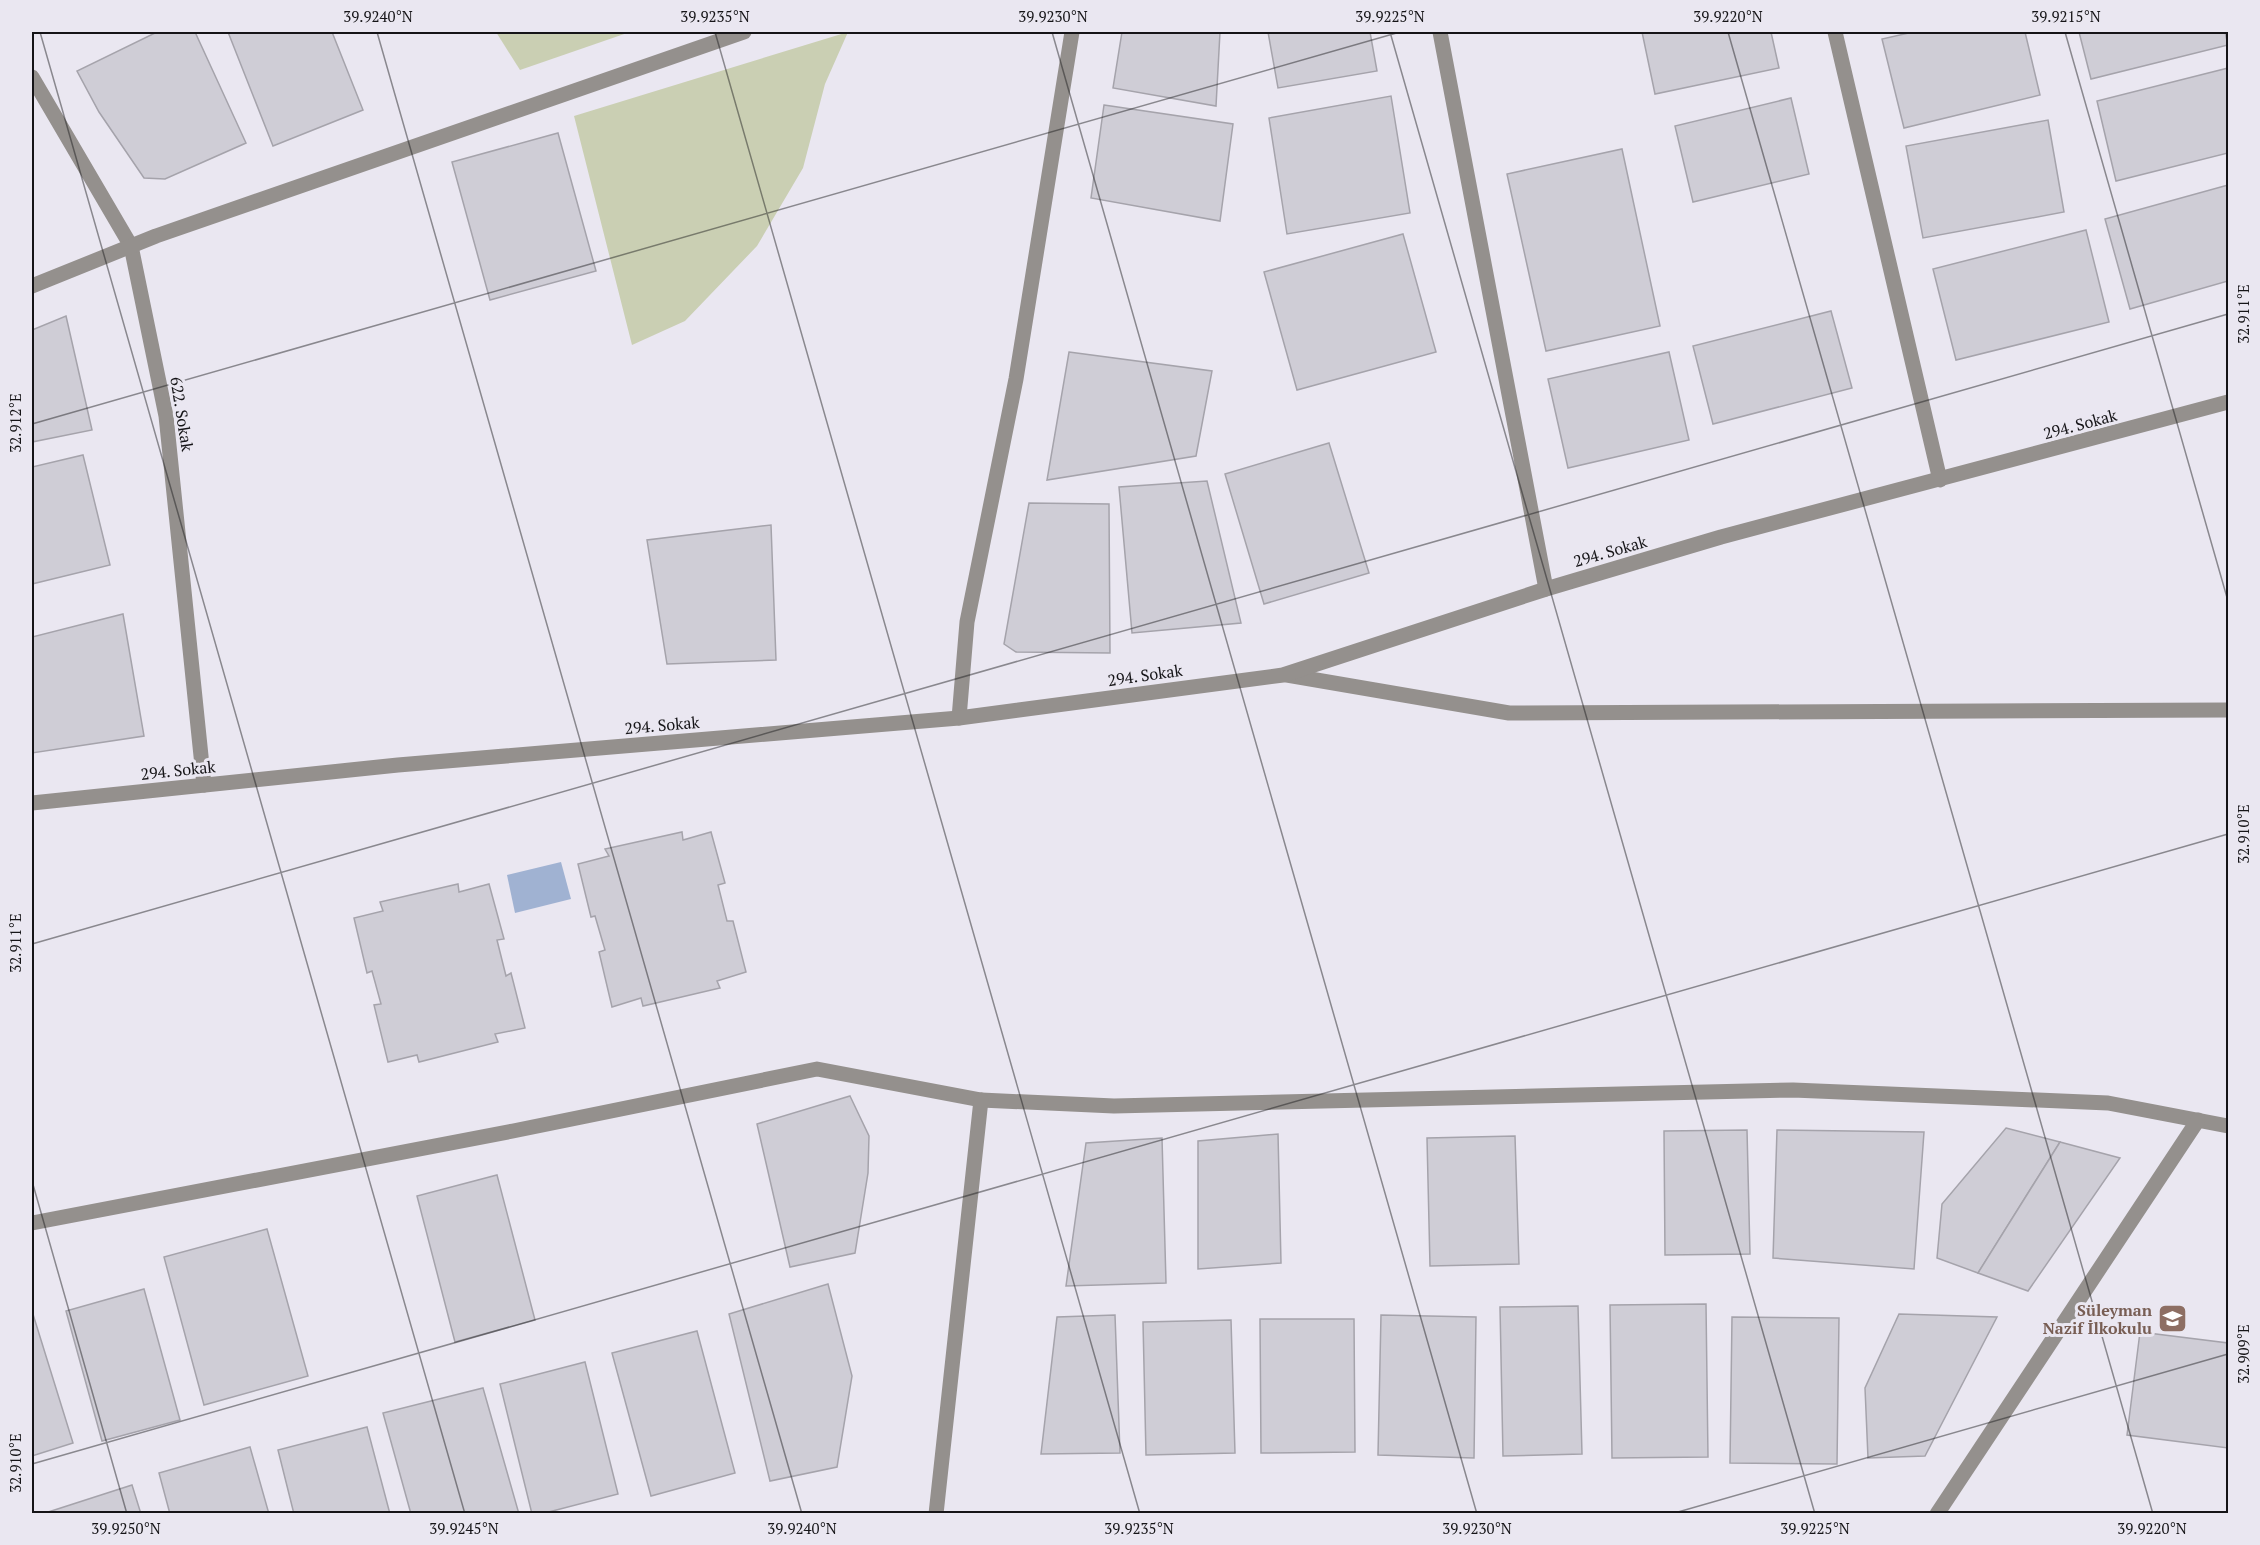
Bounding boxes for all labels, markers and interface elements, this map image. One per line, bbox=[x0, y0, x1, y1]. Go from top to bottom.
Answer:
text: 39.9240°N bbox=[343, 6, 413, 26]
text: 39.9235°N bbox=[680, 6, 750, 26]
text: 39.9230°N bbox=[1018, 6, 1088, 26]
text: 39.9225°N bbox=[1355, 6, 1425, 26]
text: 39.9220°N bbox=[1693, 6, 1763, 26]
text: 39.9215°N bbox=[2031, 6, 2101, 26]
text: 32.911°E bbox=[2233, 284, 2253, 344]
street label: 622. Sokak bbox=[165, 375, 199, 454]
text: 32.912°E bbox=[5, 393, 25, 453]
street label: 294. Sokak bbox=[2041, 403, 2120, 444]
street label: 294. Sokak bbox=[1571, 530, 1650, 572]
street label: 294. Sokak bbox=[1106, 659, 1185, 691]
street label: 294. Sokak bbox=[624, 711, 701, 739]
street label: 294. Sokak bbox=[139, 755, 217, 785]
text: 32.910°E bbox=[2233, 804, 2253, 864]
text: 32.911°E bbox=[5, 913, 25, 973]
place label: Süleyman Nazif İlkokulu bbox=[2043, 1299, 2153, 1339]
school or university icon: Süleyman Nazif İlkokulu bbox=[2157, 1303, 2189, 1335]
text: 32.909°E bbox=[2233, 1324, 2253, 1384]
text: 32.910°E bbox=[5, 1433, 25, 1493]
text: 39.9250°N bbox=[91, 1518, 161, 1538]
text: 39.9245°N bbox=[429, 1518, 499, 1538]
text: 39.9240°N bbox=[767, 1518, 837, 1538]
text: 39.9235°N bbox=[1104, 1518, 1174, 1538]
text: 39.9230°N bbox=[1442, 1518, 1512, 1538]
text: 39.9225°N bbox=[1780, 1518, 1850, 1538]
text: 39.9220°N bbox=[2117, 1518, 2187, 1538]

